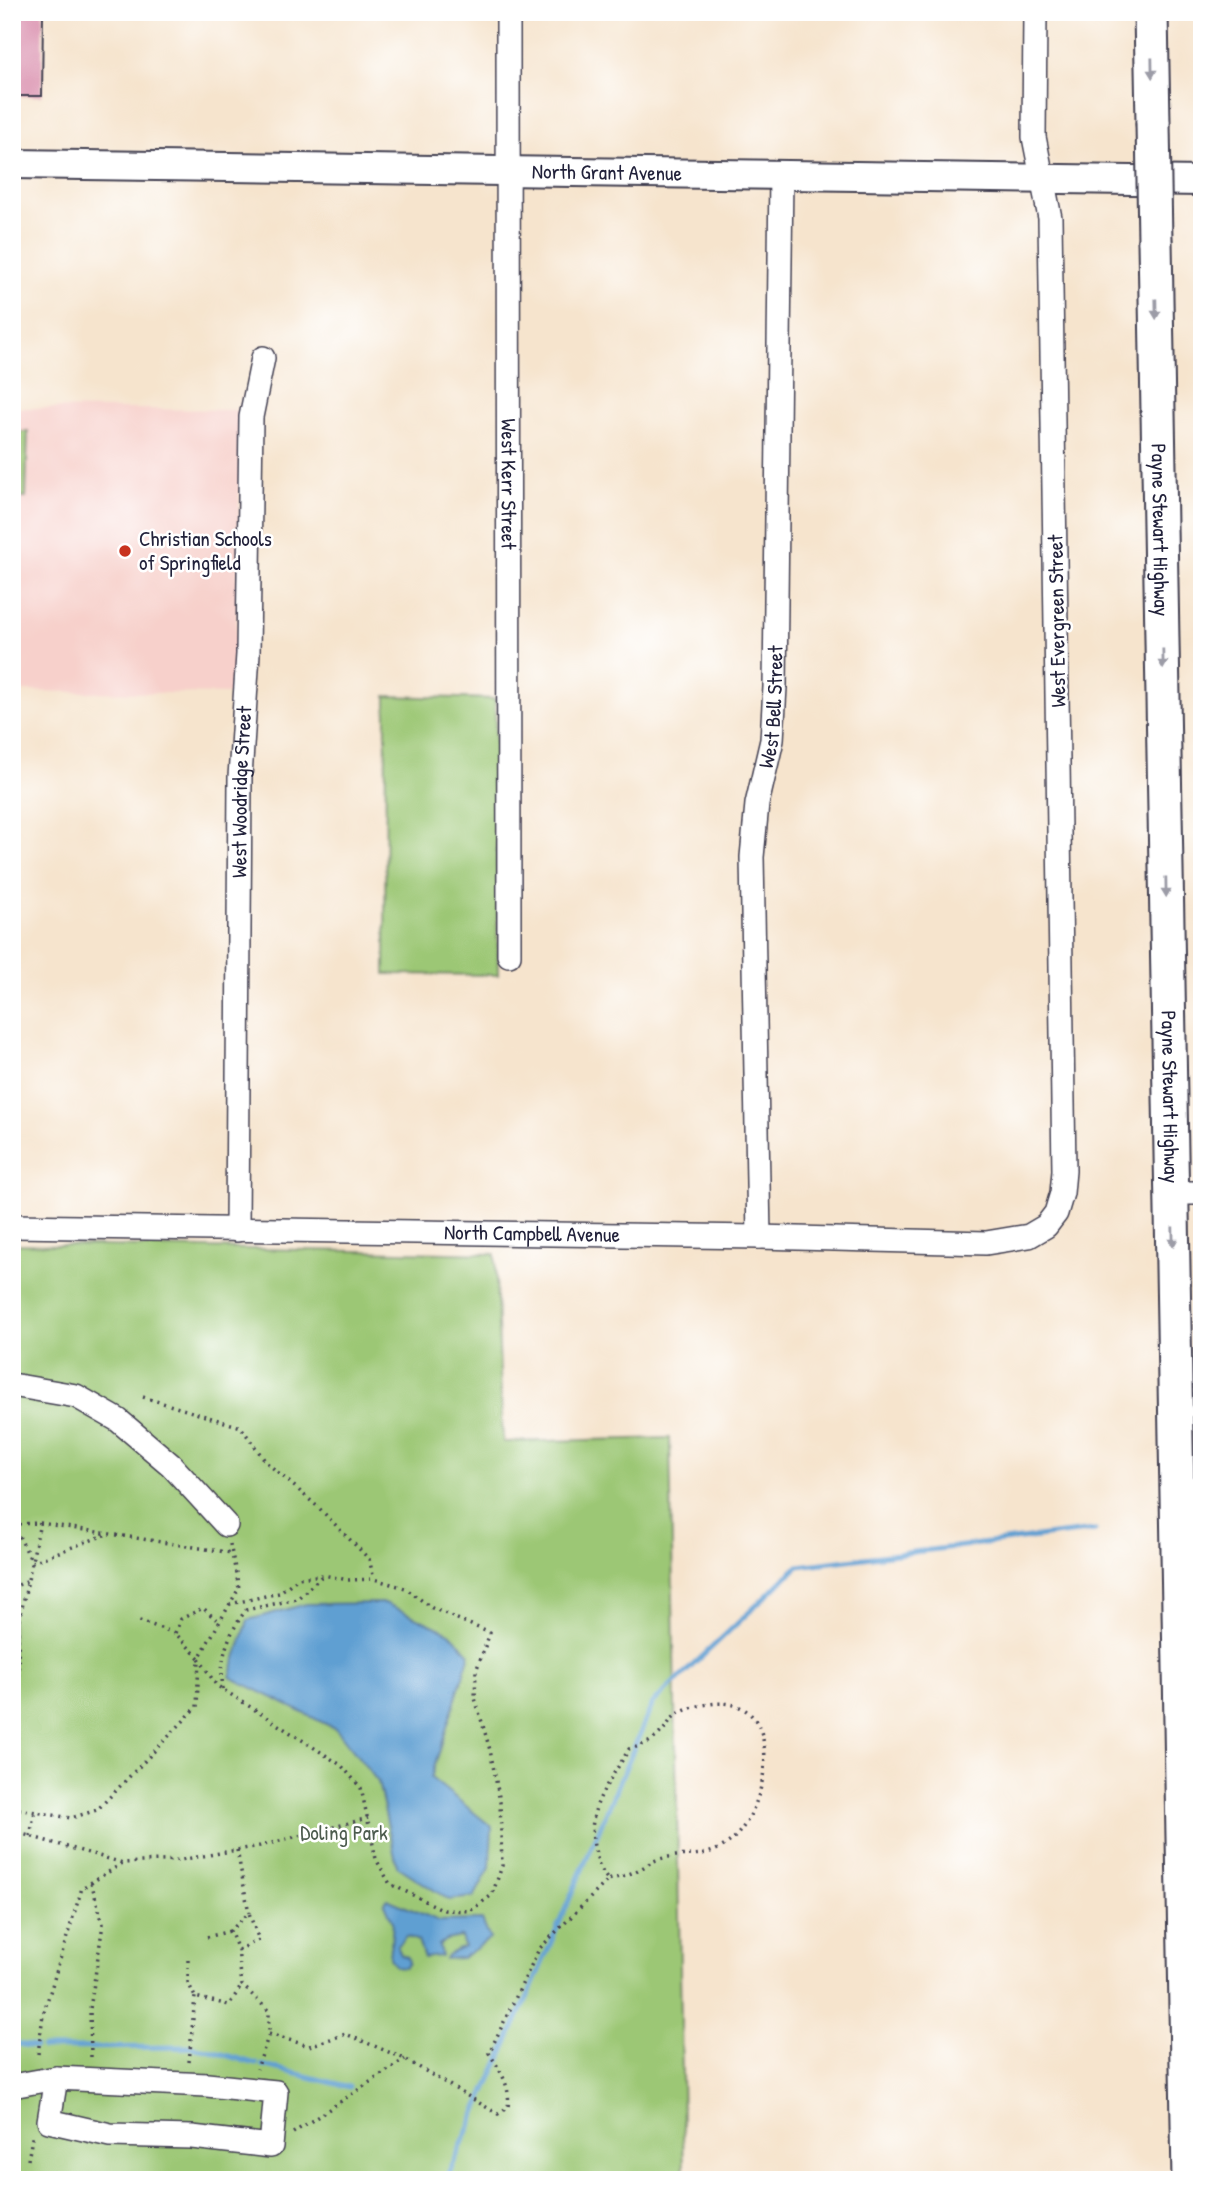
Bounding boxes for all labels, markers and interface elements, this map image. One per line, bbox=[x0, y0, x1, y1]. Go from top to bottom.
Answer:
one-way arrow bbox=[1147, 57, 1158, 79]
street label: North Grant Avenue bbox=[532, 156, 682, 188]
one-way arrow bbox=[1151, 299, 1162, 321]
street label: West Kerr Street bbox=[494, 419, 524, 550]
street label: Payne Stewart Highway bbox=[1145, 443, 1177, 617]
place label: Christian Schools of Springfield bbox=[139, 524, 272, 577]
street label: West Evergreen Street bbox=[1040, 534, 1073, 708]
marker: Christian Schools of Springfield bbox=[117, 543, 133, 559]
street label: West Bell Street bbox=[751, 645, 789, 771]
one-way arrow bbox=[1157, 649, 1168, 671]
street label: West Woodridge Street bbox=[224, 704, 259, 878]
one-way arrow bbox=[1161, 876, 1172, 898]
street label: Payne Stewart Highway bbox=[1154, 1010, 1187, 1184]
street label: North Campbell Avenue bbox=[444, 1217, 620, 1249]
one-way arrow bbox=[1167, 1226, 1178, 1248]
park label: Doling Park bbox=[300, 1818, 388, 1847]

